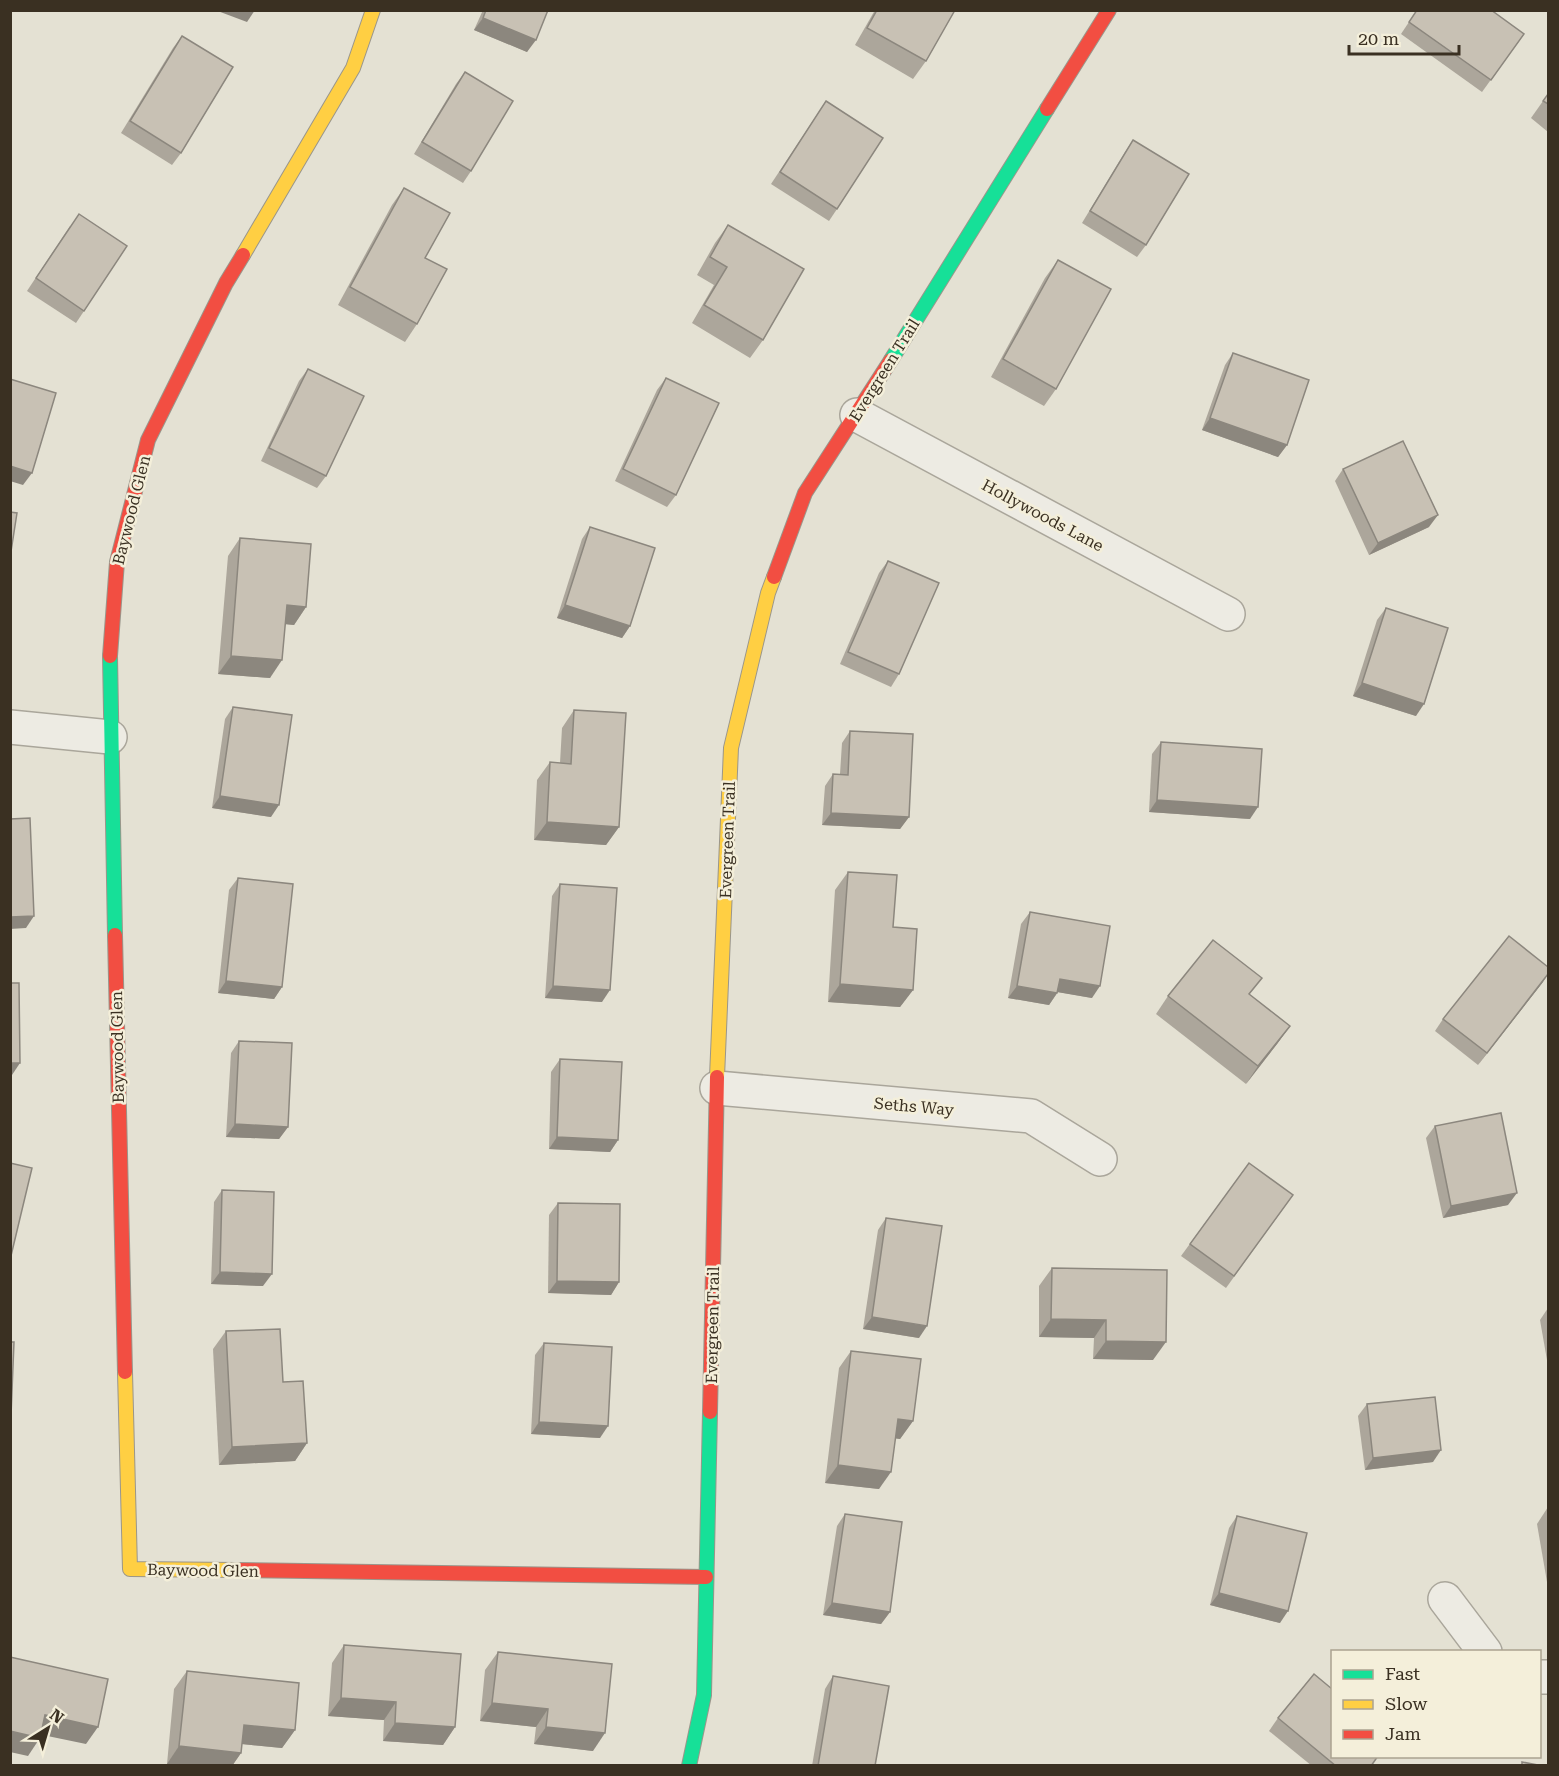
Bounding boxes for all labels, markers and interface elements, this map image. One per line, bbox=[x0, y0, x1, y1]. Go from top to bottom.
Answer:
scale bar bbox=[1349, 18, 1458, 56]
text: 20 m bbox=[1358, 28, 1399, 49]
street label: Evergreen Trail bbox=[845, 315, 924, 425]
street label: Baywood Glen bbox=[109, 453, 154, 567]
street label: Hollywoods Lane bbox=[979, 475, 1107, 556]
street label: Evergreen Trail bbox=[716, 781, 739, 899]
street label: Baywood Glen bbox=[107, 991, 128, 1103]
street label: Seths Way bbox=[873, 1094, 955, 1120]
street label: Evergreen Trail bbox=[702, 1266, 723, 1384]
street label: Baywood Glen bbox=[147, 1560, 259, 1581]
legend bbox=[1331, 1650, 1541, 1758]
text: Fast bbox=[1385, 1663, 1420, 1684]
text: Slow bbox=[1385, 1693, 1427, 1714]
north arrow bbox=[18, 1698, 78, 1758]
text: N bbox=[46, 1705, 67, 1728]
text: Jam bbox=[1385, 1723, 1421, 1744]

